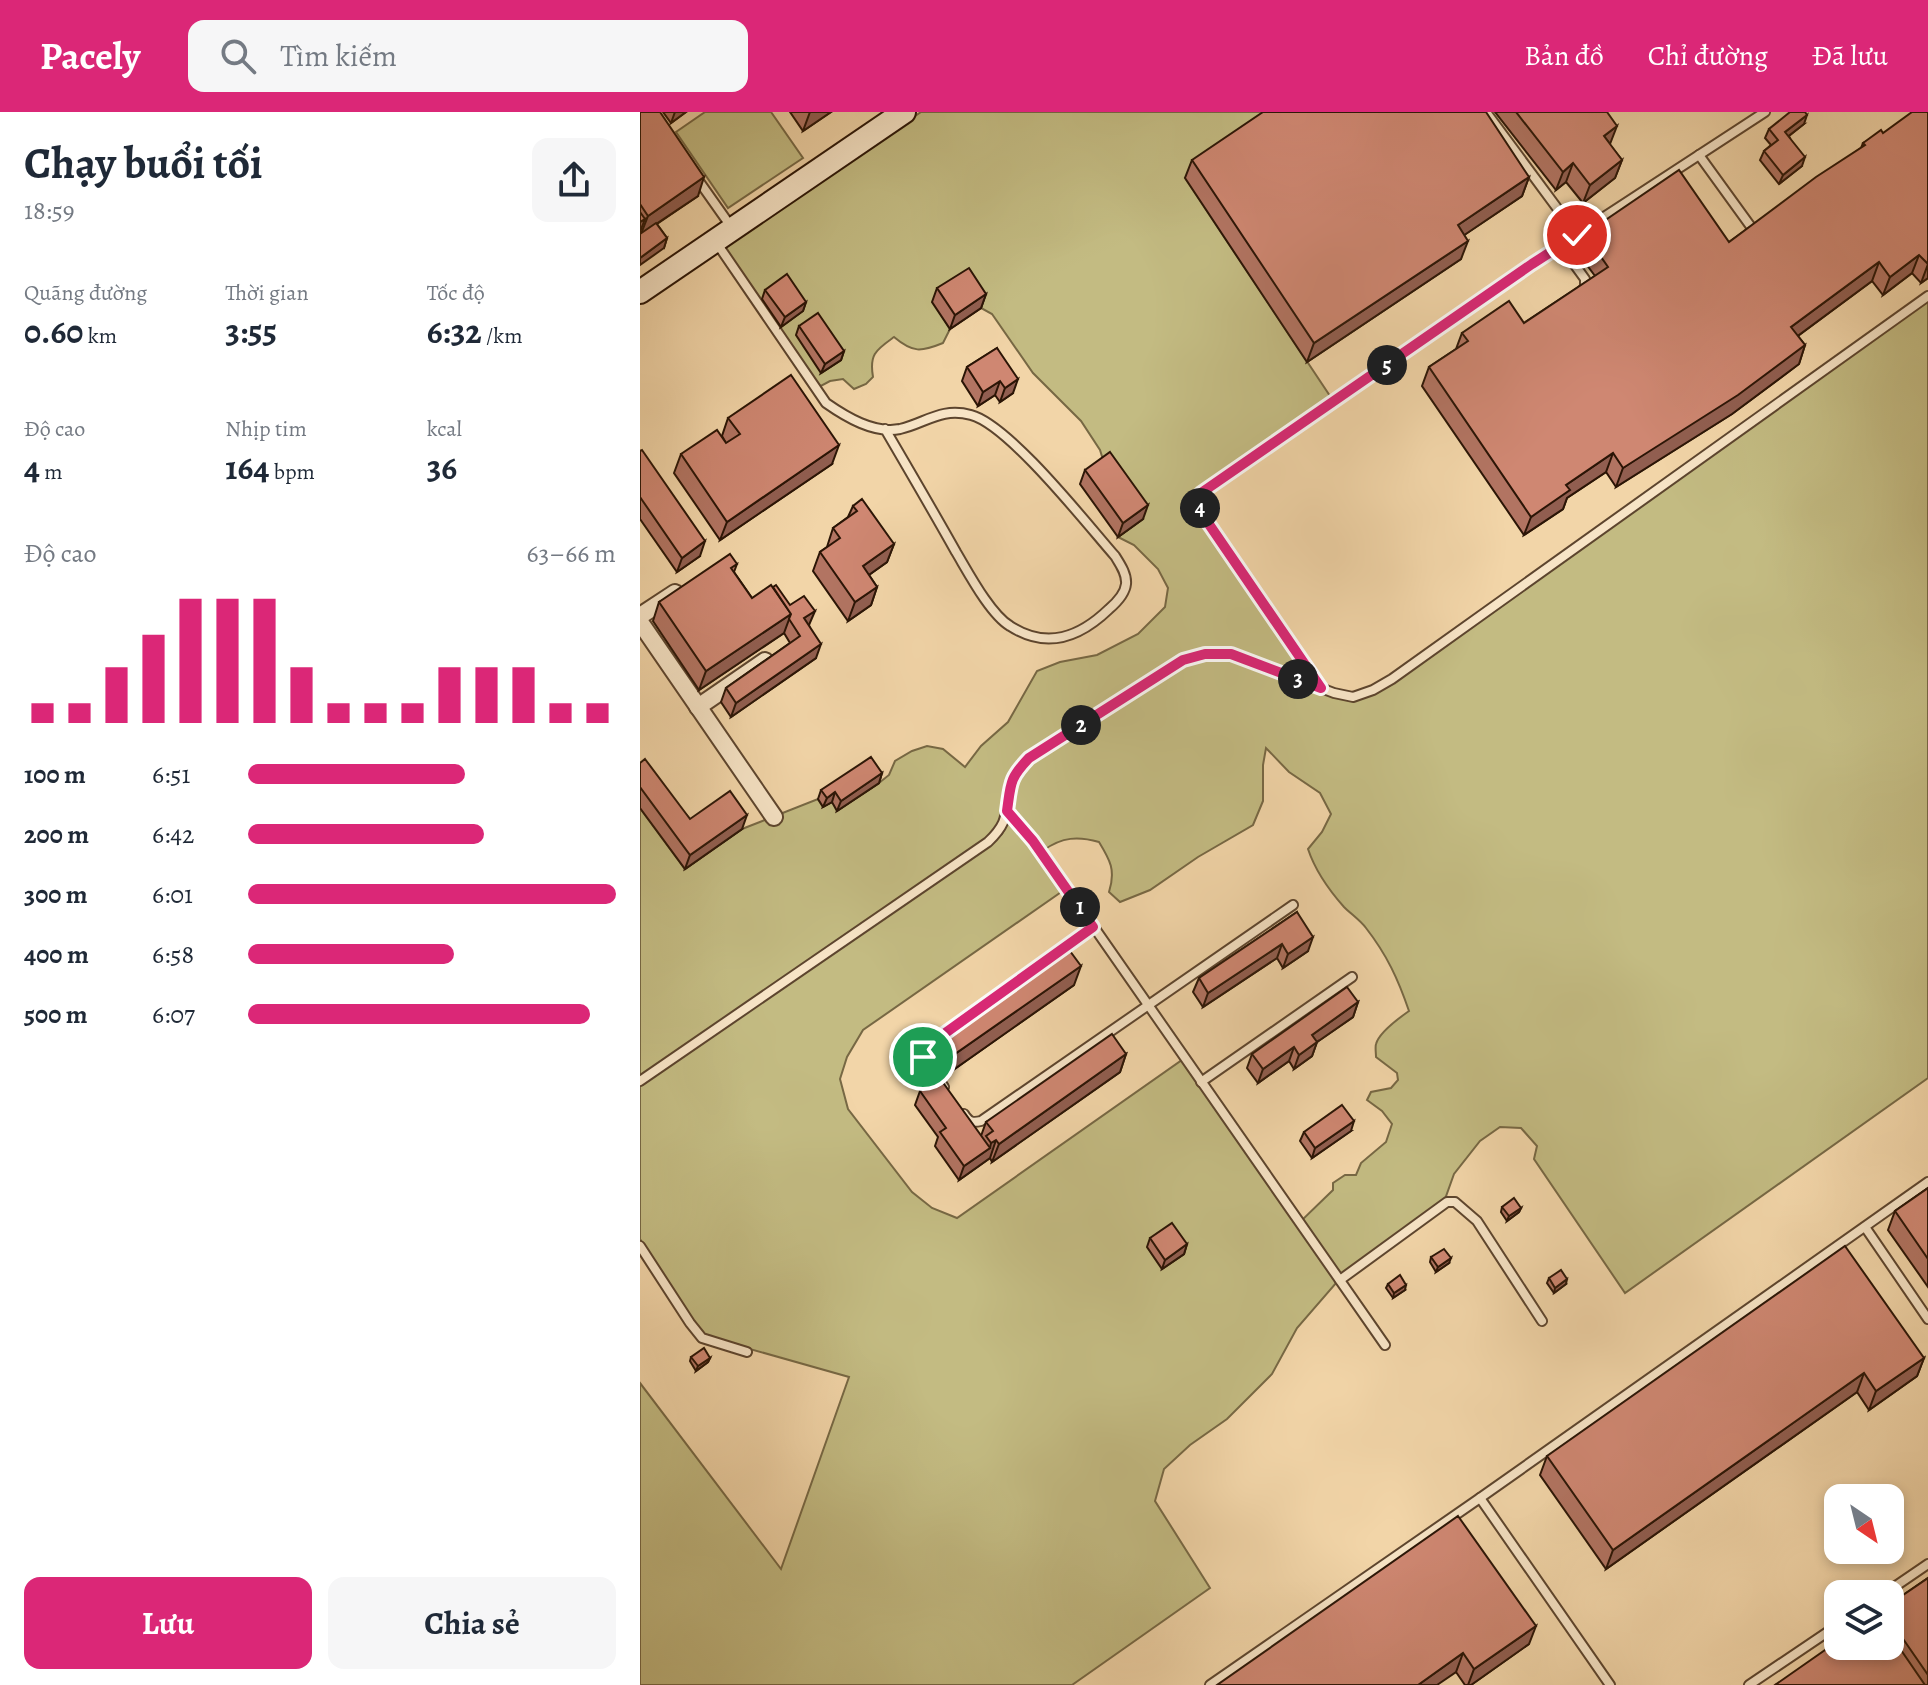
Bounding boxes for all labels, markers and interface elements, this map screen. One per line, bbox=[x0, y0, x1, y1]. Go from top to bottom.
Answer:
search box bbox=[188, 20, 748, 92]
text: Pacely bbox=[40, 30, 140, 82]
icon: search bbox=[216, 34, 260, 78]
text: Tìm kiếm bbox=[280, 36, 397, 76]
text: Bản đồ bbox=[1524, 37, 1604, 75]
text: Chỉ đường bbox=[1648, 37, 1768, 75]
text: Đã lưu bbox=[1812, 37, 1888, 75]
text: Chạy buổi tối bbox=[24, 133, 263, 193]
button: share bbox=[532, 138, 616, 222]
text: 18:59 bbox=[24, 193, 75, 228]
pin bbox=[1543, 201, 1611, 269]
icon: check bbox=[1555, 213, 1599, 257]
text: Quãng đường bbox=[24, 278, 147, 308]
text: Thời gian bbox=[225, 278, 309, 308]
text: Tốc độ bbox=[427, 278, 485, 308]
text: 0.60 bbox=[24, 308, 83, 355]
text: 3:55 bbox=[225, 308, 277, 355]
text: 6:32 bbox=[427, 308, 482, 355]
text: km bbox=[83, 321, 117, 351]
text: /km bbox=[482, 321, 523, 351]
pin: 5 bbox=[1367, 345, 1407, 385]
text: 5 bbox=[1382, 350, 1392, 380]
text: Độ cao bbox=[24, 414, 85, 444]
text: Nhịp tim bbox=[225, 414, 307, 444]
text: kcal bbox=[427, 414, 462, 444]
text: 4 bbox=[24, 444, 40, 491]
text: 164 bbox=[225, 444, 269, 491]
text: 36 bbox=[427, 444, 457, 491]
text: m bbox=[40, 457, 63, 487]
text: bpm bbox=[269, 457, 315, 487]
pin: 4 bbox=[1180, 488, 1220, 528]
text: 4 bbox=[1195, 493, 1205, 523]
text: Độ cao bbox=[24, 536, 96, 571]
text: 63–66 m bbox=[527, 536, 616, 571]
pin: 3 bbox=[1278, 659, 1318, 699]
text: 3 bbox=[1293, 664, 1303, 694]
pin: 2 bbox=[1061, 705, 1101, 745]
text: 2 bbox=[1076, 710, 1086, 740]
text: 100 m bbox=[24, 757, 86, 792]
text: 6:51 bbox=[152, 757, 190, 792]
text: 200 m bbox=[24, 817, 89, 852]
text: 6:42 bbox=[152, 817, 194, 852]
text: 300 m bbox=[24, 877, 88, 912]
text: 6:01 bbox=[152, 877, 193, 912]
pin: 1 bbox=[1060, 887, 1100, 927]
text: 1 bbox=[1076, 892, 1084, 922]
text: 400 m bbox=[24, 937, 89, 972]
text: 6:58 bbox=[152, 937, 194, 972]
text: 500 m bbox=[24, 997, 88, 1032]
text: 6:07 bbox=[152, 997, 195, 1032]
pin bbox=[889, 1023, 957, 1091]
icon: arrive bbox=[901, 1035, 945, 1079]
north arrow bbox=[1824, 1484, 1904, 1564]
map controls bbox=[1824, 1484, 1904, 1660]
button: Lưu bbox=[24, 1577, 312, 1669]
button: Chia sẻ bbox=[328, 1577, 616, 1669]
button: layers bbox=[1824, 1580, 1904, 1660]

